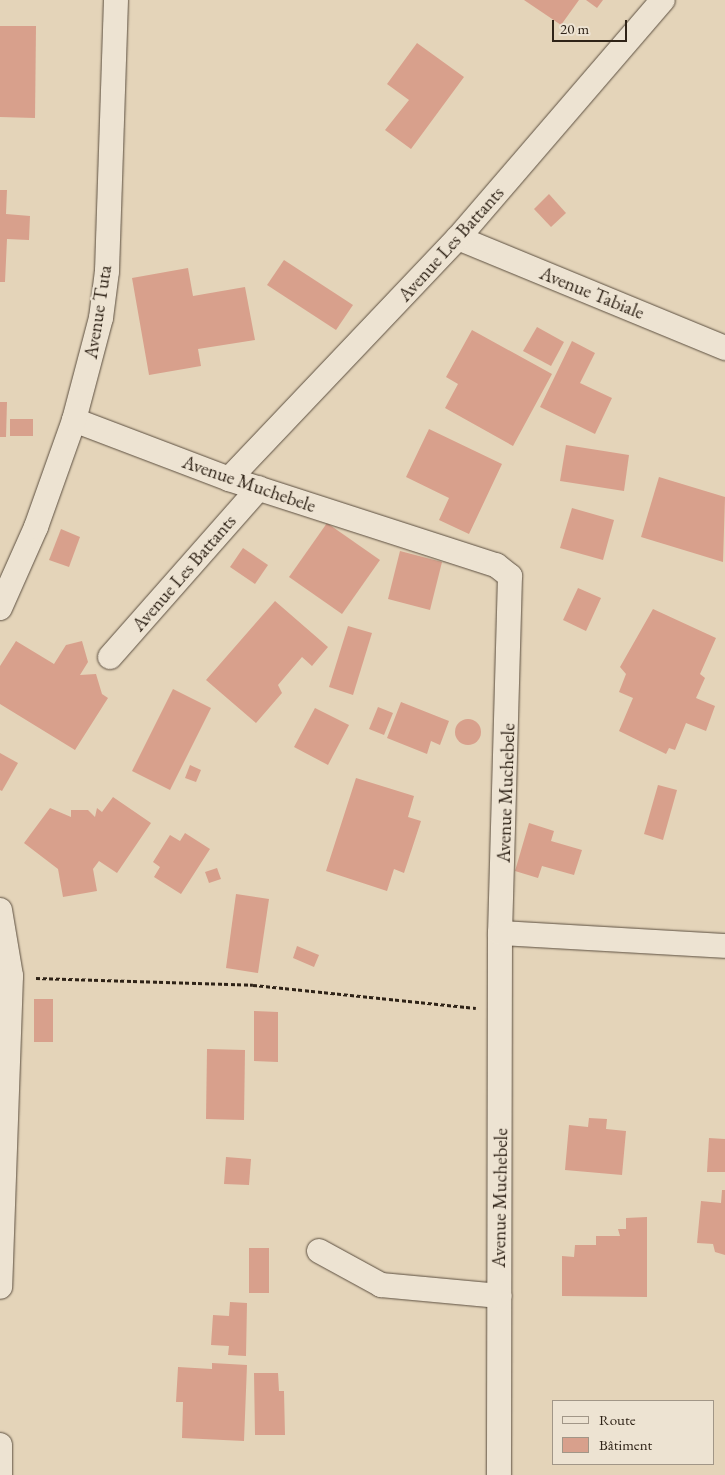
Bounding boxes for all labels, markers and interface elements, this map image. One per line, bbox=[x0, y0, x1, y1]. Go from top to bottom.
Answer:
scale bar bbox=[555, 10, 630, 42]
text: 20 m bbox=[560, 19, 589, 38]
street label: Avenue Les Battants bbox=[393, 182, 509, 306]
street label: Avenue Tabiale bbox=[536, 262, 648, 324]
street label: Avenue Tuta bbox=[79, 263, 117, 361]
street label: Avenue Muchebele bbox=[179, 451, 319, 517]
street label: Avenue Les Battants bbox=[127, 510, 241, 636]
street label: Avenue Muchebele bbox=[492, 723, 520, 863]
street label: Avenue Muchebele bbox=[487, 1128, 513, 1268]
legend bbox=[552, 1400, 715, 1465]
text: Route bbox=[599, 1410, 636, 1429]
text: Bâtiment bbox=[599, 1435, 652, 1454]

